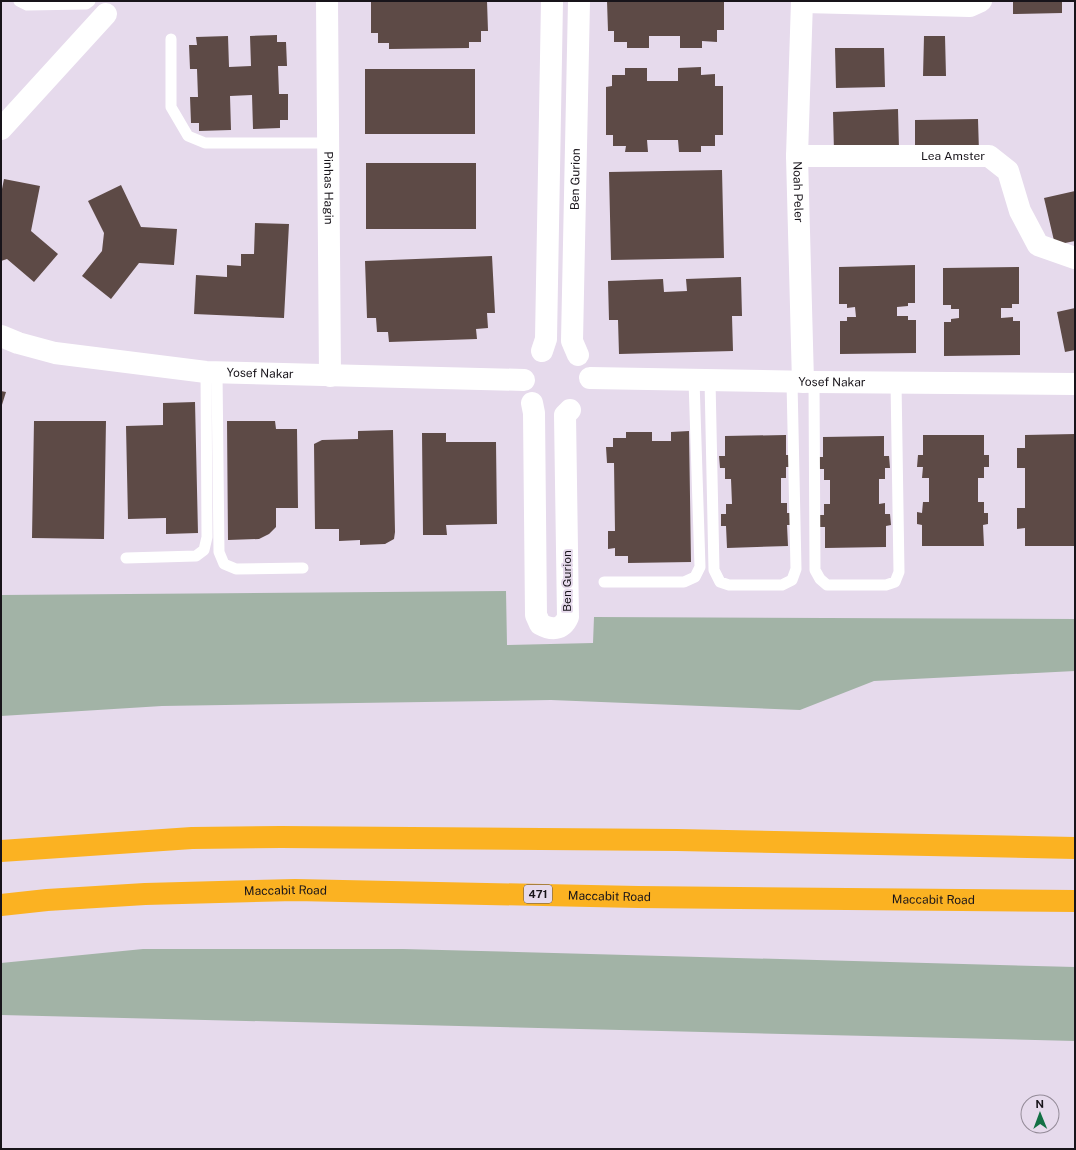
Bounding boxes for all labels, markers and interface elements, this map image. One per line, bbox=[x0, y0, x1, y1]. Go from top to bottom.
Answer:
street label: Ben Gurion bbox=[568, 148, 583, 210]
street label: Lea Amster bbox=[921, 149, 985, 163]
street label: Pinhas Hagin bbox=[321, 151, 336, 225]
street label: Noah Peler bbox=[790, 161, 806, 223]
street label: Yosef Nakar bbox=[226, 366, 294, 381]
street label: Yosef Nakar bbox=[798, 375, 866, 389]
street label: Ben Gurion bbox=[560, 550, 574, 612]
street label: Maccabit Road bbox=[244, 883, 327, 898]
road number: 471 bbox=[524, 885, 552, 903]
street label: Maccabit Road bbox=[568, 889, 651, 904]
street label: Maccabit Road bbox=[892, 892, 975, 907]
north arrow bbox=[1020, 1094, 1060, 1134]
text: N bbox=[1035, 1098, 1044, 1110]

